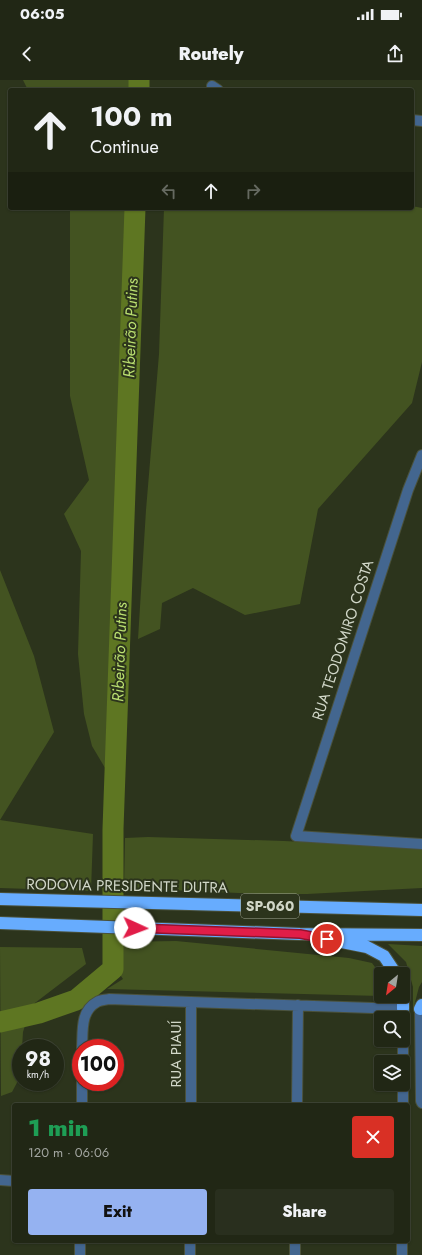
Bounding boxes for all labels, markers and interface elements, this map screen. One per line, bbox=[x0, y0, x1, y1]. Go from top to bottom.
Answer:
text: 06:05 bbox=[20, 3, 64, 25]
text: Routely bbox=[178, 41, 244, 67]
icon: back bbox=[16, 43, 38, 65]
icon: share bbox=[384, 43, 406, 65]
text: 100 m bbox=[90, 96, 173, 137]
icon: ahead bbox=[24, 104, 76, 156]
text: Continue bbox=[90, 134, 159, 160]
icon: left bbox=[158, 180, 180, 202]
icon: ahead bbox=[200, 180, 222, 202]
icon: right bbox=[242, 180, 264, 202]
water label: Ribeirão Putins bbox=[117, 277, 144, 378]
street label: RUA TEODOMIRO COSTA bbox=[307, 557, 379, 723]
water label: Ribeirão Putins bbox=[106, 601, 133, 702]
street label: RODOVIA PRESIDENTE DUTRA bbox=[26, 873, 228, 899]
road number: SP-060 bbox=[241, 894, 299, 918]
position arrow bbox=[114, 907, 156, 949]
pin bbox=[310, 922, 344, 956]
icon: arrive bbox=[316, 928, 338, 950]
north arrow bbox=[374, 967, 410, 1003]
map controls bbox=[374, 967, 410, 1091]
button: search bbox=[374, 1011, 410, 1047]
street label: RUA PIAUÍ bbox=[165, 1020, 187, 1088]
speed limit sign: 100 bbox=[72, 1039, 124, 1091]
text: 98 bbox=[25, 1045, 51, 1074]
button: layers bbox=[374, 1055, 410, 1091]
text: km/h bbox=[27, 1067, 49, 1082]
text: 1 min bbox=[28, 1110, 89, 1145]
button: close bbox=[352, 1116, 394, 1158]
text: 120 m · 06:06 bbox=[28, 1143, 109, 1162]
button: Exit bbox=[28, 1189, 207, 1235]
button: Share bbox=[215, 1189, 394, 1235]

